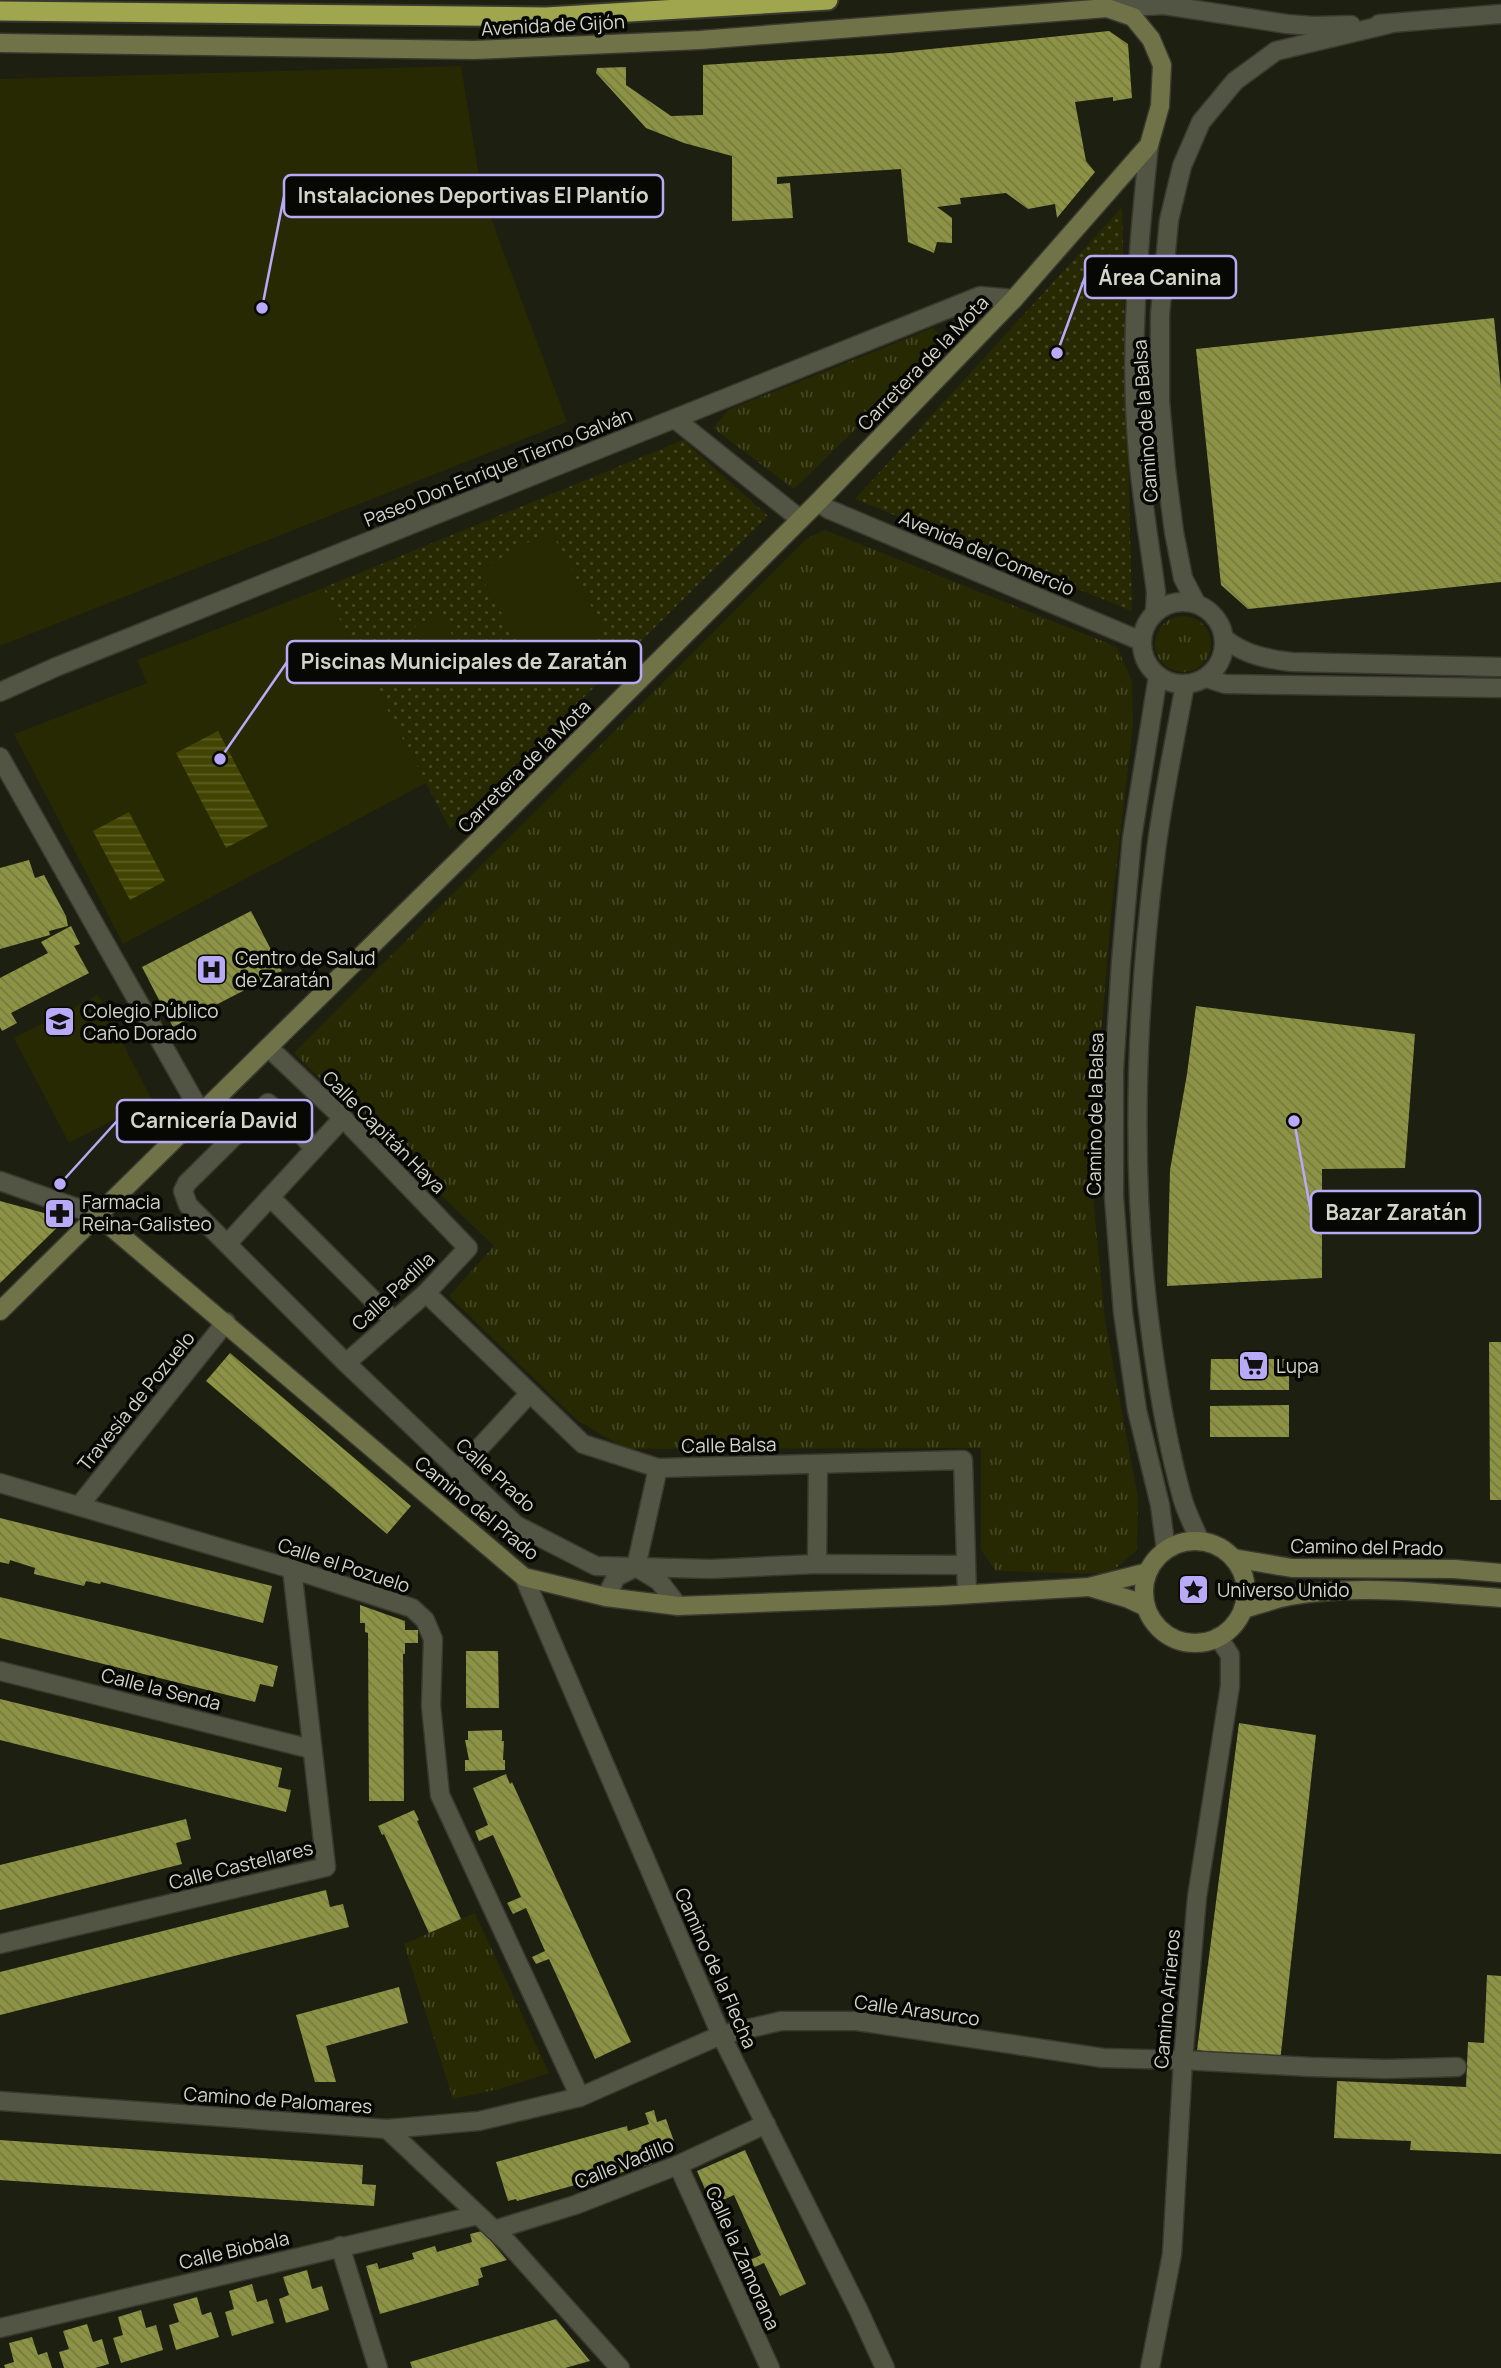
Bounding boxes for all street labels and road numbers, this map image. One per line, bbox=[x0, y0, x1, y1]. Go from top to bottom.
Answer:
street label: Avenida de Gijón bbox=[480, 8, 626, 42]
street label: Carretera de la Mota bbox=[852, 290, 994, 436]
street label: Camino de la Balsa bbox=[1126, 339, 1164, 503]
street label: Paseo Don Enrique Tierno Galván bbox=[360, 401, 636, 533]
street label: Avenida del Comercio bbox=[895, 504, 1079, 602]
street label: Carretera de la Mota bbox=[452, 694, 596, 838]
street label: Camino de la Balsa bbox=[1081, 1032, 1109, 1196]
street label: Calle Capitán Haya bbox=[317, 1065, 451, 1199]
street label: Calle Padilla bbox=[346, 1246, 440, 1336]
street label: Travesía de Pozuelo bbox=[72, 1326, 200, 1476]
street label: Calle Balsa bbox=[681, 1431, 777, 1459]
street label: Calle Prado bbox=[451, 1432, 541, 1518]
street label: Camino del Prado bbox=[410, 1450, 544, 1566]
street label: Calle el Pozuelo bbox=[275, 1531, 413, 1599]
street label: Camino del Prado bbox=[1291, 1533, 1443, 1561]
street label: Calle la Senda bbox=[99, 1662, 223, 1716]
street label: Calle Castellares bbox=[166, 1835, 316, 1895]
street label: Camino de la Flecha bbox=[669, 1884, 763, 2052]
street label: Camino Arrieros bbox=[1148, 1928, 1186, 2070]
street label: Calle Arasurco bbox=[853, 1988, 981, 2032]
street label: Camino de Palomares bbox=[183, 2080, 373, 2120]
street label: Calle Vadillo bbox=[570, 2131, 678, 2195]
street label: Calle la Zamorana bbox=[700, 2182, 786, 2334]
street label: Calle Biobala bbox=[176, 2225, 292, 2275]

